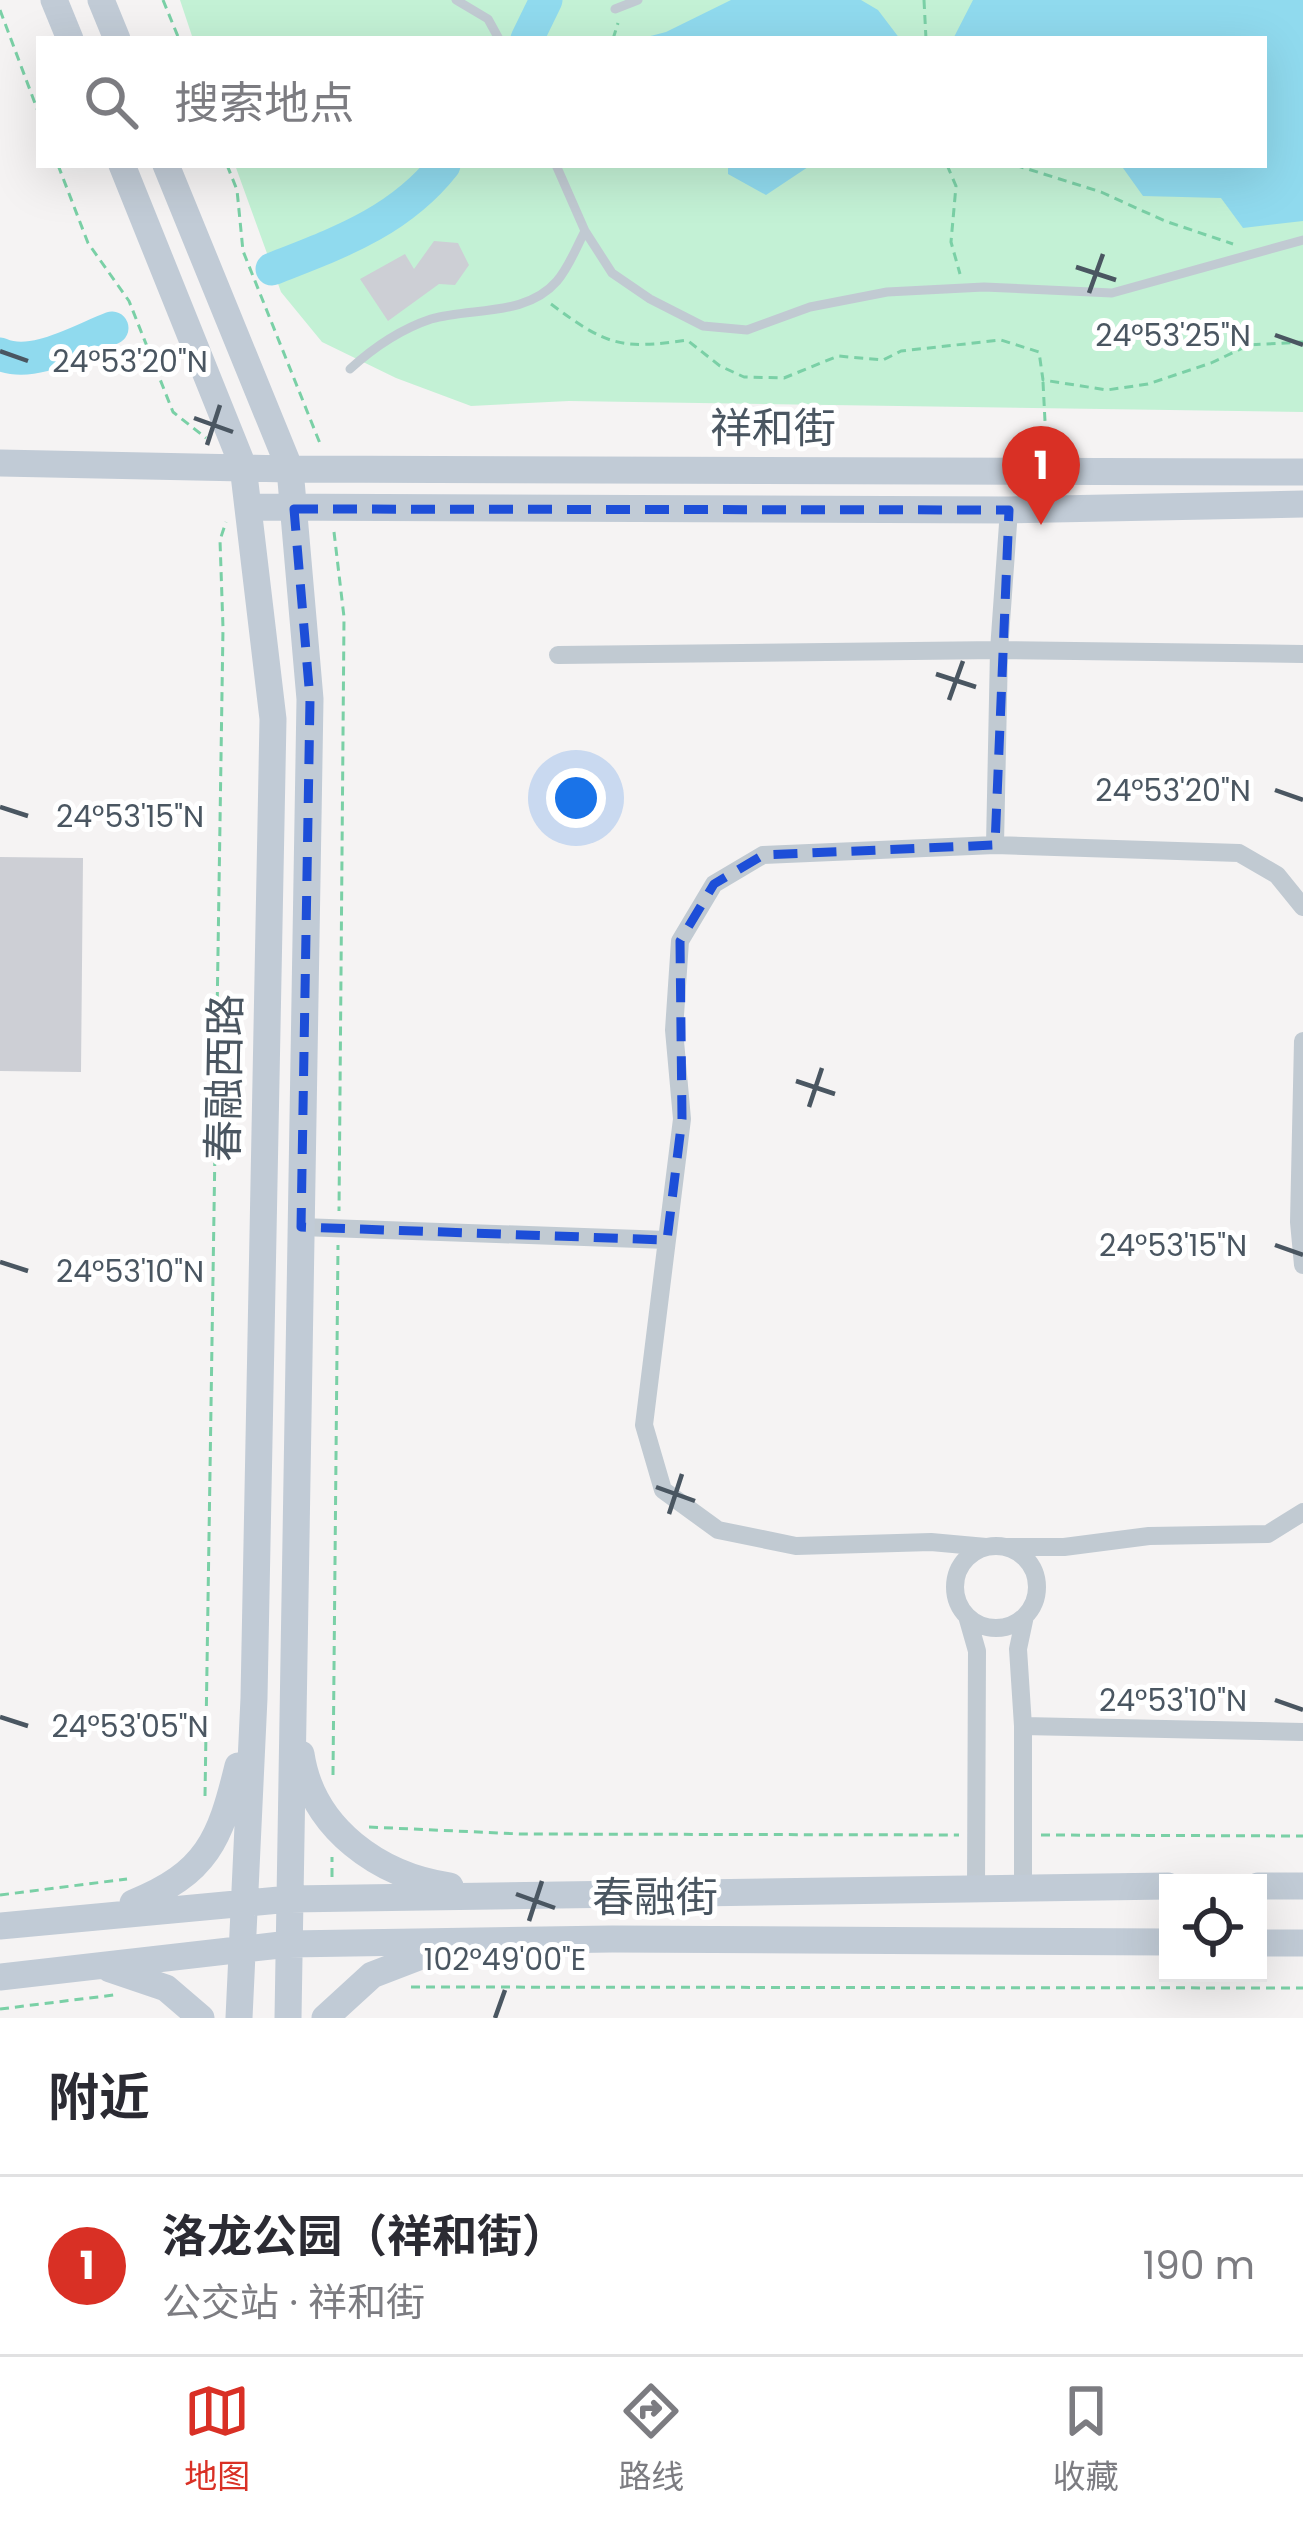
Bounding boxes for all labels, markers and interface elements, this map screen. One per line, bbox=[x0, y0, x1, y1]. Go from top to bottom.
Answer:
search box bbox=[36, 36, 1267, 168]
icon: search bbox=[78, 69, 144, 135]
text: 搜索地点 bbox=[174, 72, 354, 135]
text: 24°53'25"N bbox=[1095, 314, 1251, 357]
text: 24°53'20"N bbox=[52, 340, 208, 383]
street label: 祥和街 bbox=[710, 399, 836, 458]
pin: 1 bbox=[1002, 426, 1080, 525]
your location bbox=[546, 768, 606, 828]
text: 24°53'20"N bbox=[1095, 769, 1251, 812]
text: 24°53'15"N bbox=[56, 795, 204, 838]
street label: 春融西路 bbox=[194, 993, 255, 1163]
text: 24°53'15"N bbox=[1099, 1224, 1247, 1267]
text: 24°53'10"N bbox=[56, 1250, 204, 1293]
text: 24°53'10"N bbox=[1099, 1679, 1247, 1722]
text: 24°53'05"N bbox=[51, 1705, 209, 1748]
street label: 春融街 bbox=[592, 1868, 718, 1927]
map controls bbox=[1159, 1874, 1267, 1982]
button: locate bbox=[1159, 1874, 1267, 1982]
text: 102°49'00"E bbox=[424, 1938, 586, 1981]
text: 附近 bbox=[48, 2061, 150, 2133]
text: 洛龙公园（祥和街） bbox=[162, 2205, 567, 2268]
text: 1 bbox=[80, 2238, 94, 2293]
text: 190 m bbox=[1143, 2238, 1255, 2293]
text: 公交站 · 祥和街 bbox=[162, 2275, 425, 2330]
tab: 地图 bbox=[184, 2378, 250, 2502]
tab: 路线 bbox=[618, 2378, 684, 2502]
tab: 收藏 bbox=[1053, 2378, 1119, 2502]

